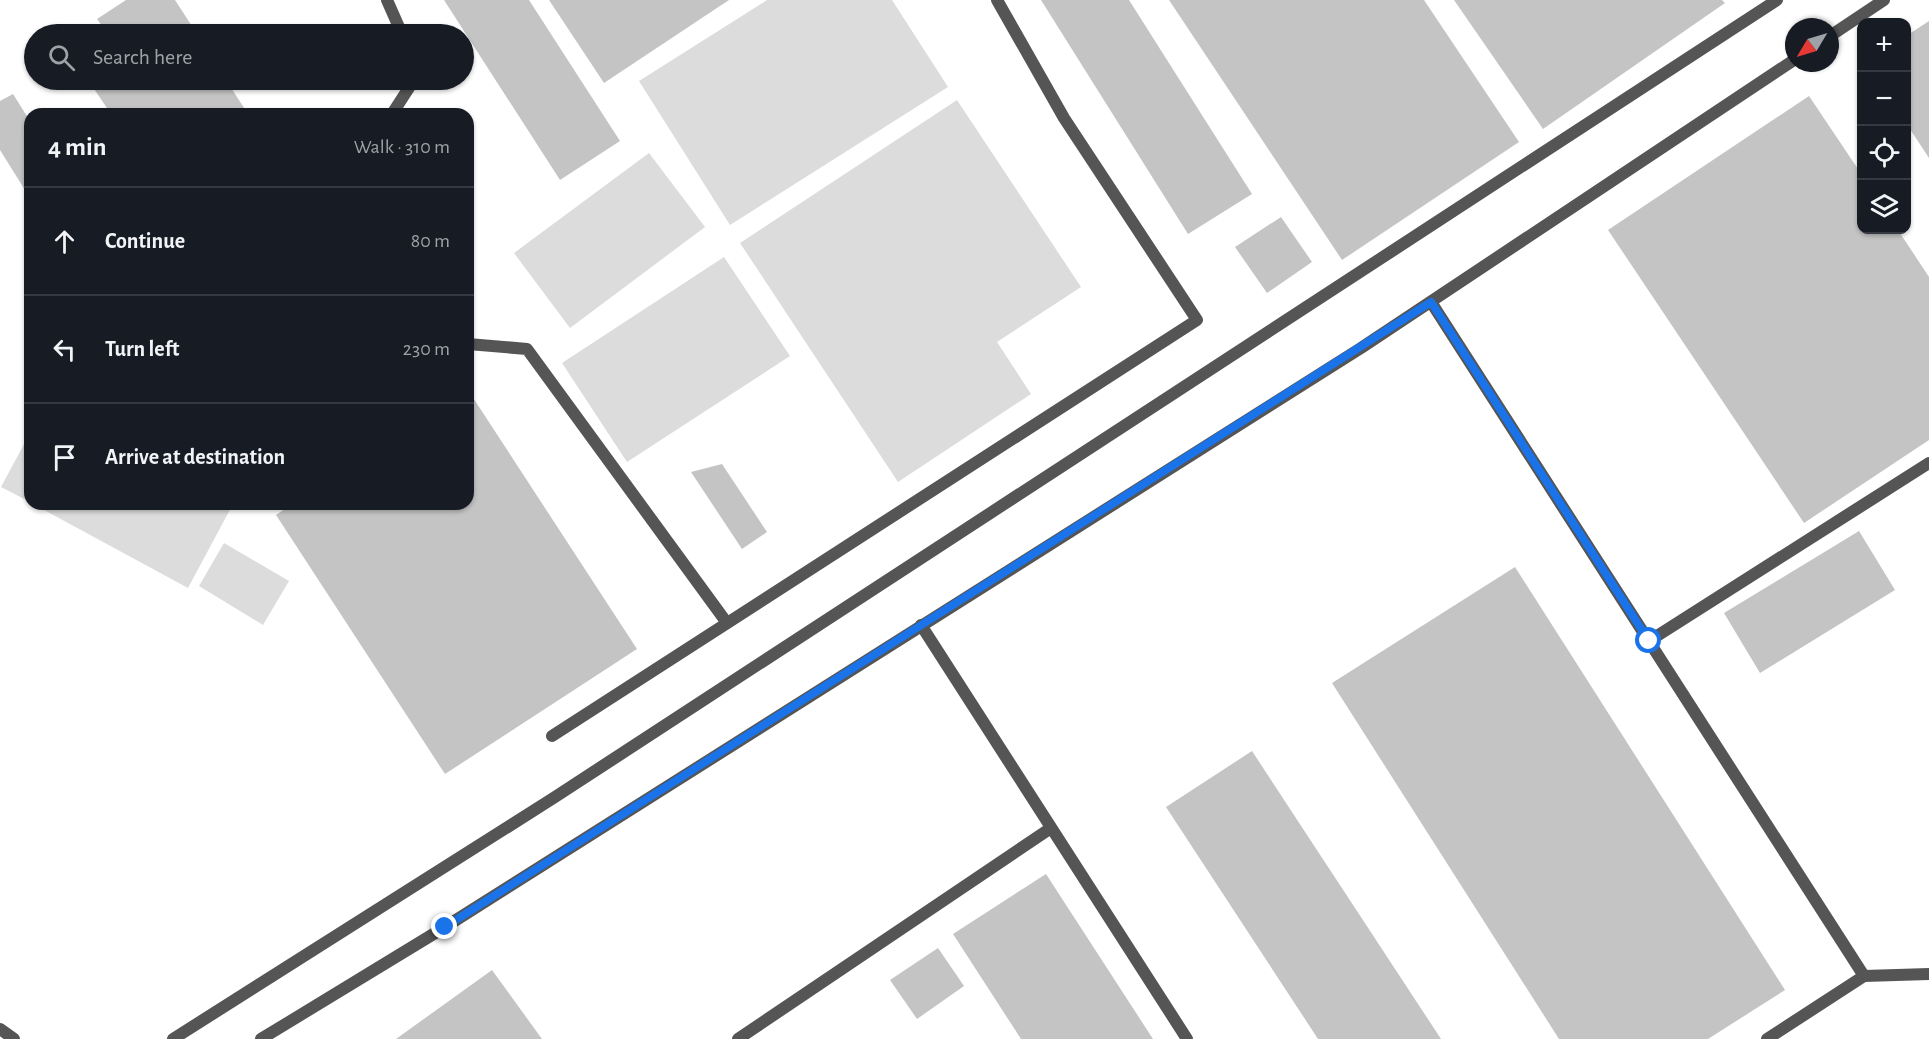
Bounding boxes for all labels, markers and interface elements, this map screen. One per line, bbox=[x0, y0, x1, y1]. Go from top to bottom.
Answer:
north arrow bbox=[1785, 18, 1839, 72]
map controls bbox=[1857, 18, 1911, 234]
button: + bbox=[1857, 18, 1911, 72]
search box bbox=[24, 24, 474, 90]
icon: search bbox=[45, 41, 78, 74]
text: Search here bbox=[93, 46, 192, 68]
button: − bbox=[1857, 72, 1911, 126]
button: locate bbox=[1857, 126, 1911, 180]
text: 4 min bbox=[48, 134, 107, 160]
text: Walk · 310 m bbox=[354, 137, 450, 157]
button: layers bbox=[1857, 180, 1911, 234]
icon: ahead bbox=[48, 225, 81, 258]
text: Continue bbox=[105, 230, 185, 252]
text: 80 m bbox=[411, 231, 450, 251]
icon: left bbox=[48, 333, 81, 366]
text: Turn left bbox=[105, 338, 179, 360]
text: 230 m bbox=[403, 339, 450, 359]
icon: arrive bbox=[48, 441, 81, 474]
text: Arrive at destination bbox=[105, 446, 285, 468]
route start bbox=[1635, 627, 1661, 653]
route end bbox=[431, 913, 457, 939]

